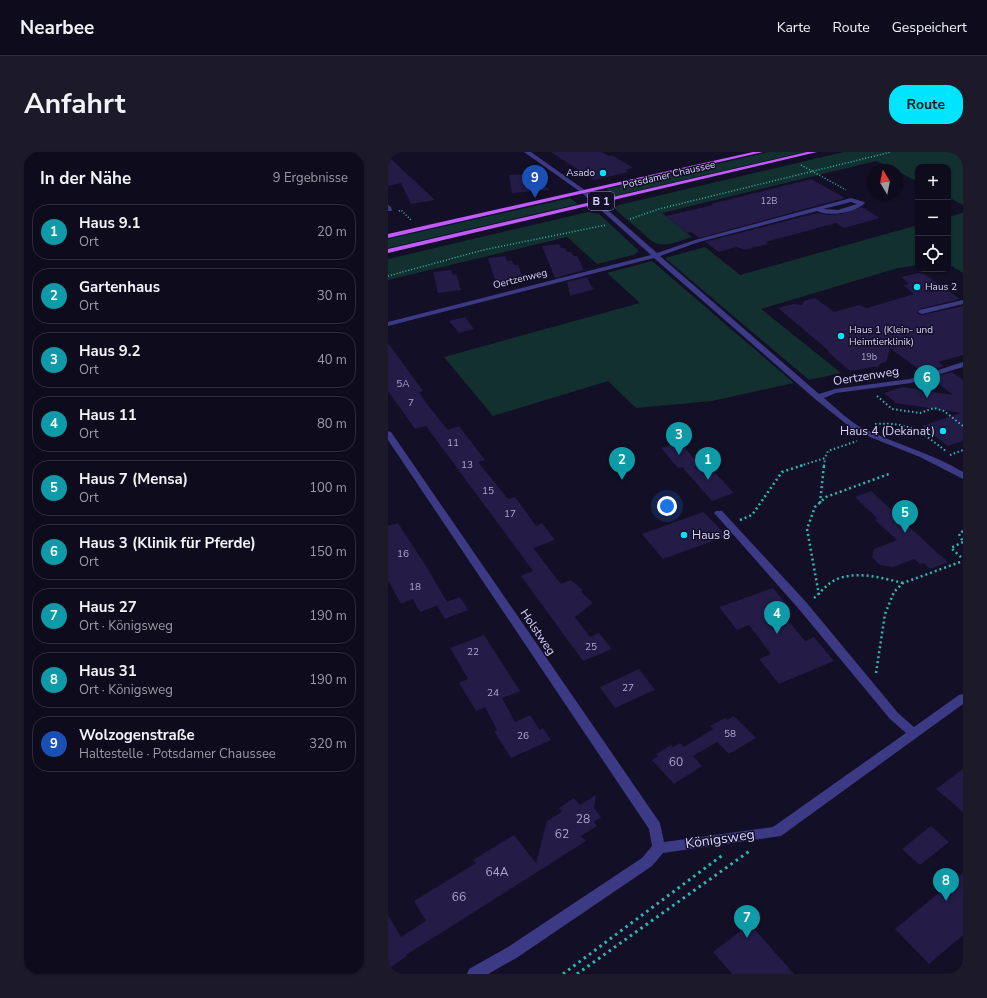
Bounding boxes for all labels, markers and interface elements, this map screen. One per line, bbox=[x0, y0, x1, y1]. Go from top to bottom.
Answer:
text: Nearbee bbox=[20, 15, 94, 41]
text: Karte bbox=[777, 18, 811, 37]
text: Route bbox=[833, 18, 870, 37]
text: Gespeichert bbox=[892, 18, 967, 37]
text: Anfahrt bbox=[24, 85, 125, 123]
button: Route bbox=[889, 85, 963, 124]
street label: Potsdamer Chaussee bbox=[621, 158, 717, 192]
north arrow bbox=[867, 164, 903, 200]
map controls bbox=[915, 164, 951, 272]
button: + bbox=[915, 164, 951, 200]
pin: 9 bbox=[522, 165, 548, 198]
place label: Asado bbox=[566, 166, 595, 180]
text: In der Nähe bbox=[40, 167, 131, 190]
marker: Asado bbox=[598, 168, 608, 178]
text: 9 Ergebnisse bbox=[273, 169, 348, 187]
road number: B 1 bbox=[588, 192, 614, 210]
house number: 12B bbox=[761, 195, 777, 207]
button: − bbox=[915, 200, 951, 236]
text: Haus 9.1 bbox=[79, 213, 141, 233]
text: 1 bbox=[50, 223, 58, 241]
text: 20 m bbox=[317, 223, 347, 241]
text: Ort bbox=[79, 233, 99, 251]
button: locate bbox=[915, 236, 951, 272]
street label: Oertzenweg bbox=[491, 265, 549, 292]
text: Gartenhaus bbox=[79, 277, 160, 297]
place label: Haus 2 bbox=[925, 280, 957, 294]
marker: Haus 2 bbox=[912, 282, 922, 292]
text: 2 bbox=[50, 287, 58, 305]
text: 30 m bbox=[317, 287, 347, 305]
text: Ort bbox=[79, 297, 99, 315]
place label: Haus 1 (Klein- und Heimtierklinik) bbox=[849, 323, 933, 349]
marker: Haus 1 (Klein- und Heimtierklinik) bbox=[836, 331, 846, 341]
text: Haus 9.2 bbox=[79, 341, 141, 361]
text: 3 bbox=[50, 351, 58, 369]
text: 40 m bbox=[317, 351, 347, 369]
house number: 19b bbox=[861, 351, 877, 363]
text: Ort bbox=[79, 361, 99, 379]
street label: Oertzenweg bbox=[832, 363, 900, 389]
pin: 6 bbox=[914, 365, 940, 398]
house number: 5A bbox=[396, 377, 410, 391]
house number: 7 bbox=[408, 396, 414, 410]
text: Haus 11 bbox=[79, 405, 137, 425]
text: 4 bbox=[50, 415, 58, 433]
text: 80 m bbox=[317, 415, 347, 433]
pin: 3 bbox=[666, 422, 692, 455]
place label: Haus 4 (Dekanat) bbox=[840, 423, 935, 439]
text: Ort bbox=[79, 425, 99, 443]
marker: Haus 4 (Dekanat) bbox=[938, 426, 948, 436]
house number: 11 bbox=[447, 436, 459, 450]
pin: 2 bbox=[609, 447, 635, 480]
pin: 1 bbox=[695, 447, 721, 480]
house number: 13 bbox=[461, 458, 473, 472]
text: Haus 7 (Mensa) bbox=[79, 469, 188, 489]
text: 5 bbox=[50, 479, 58, 497]
text: 100 m bbox=[309, 479, 347, 497]
house number: 15 bbox=[482, 484, 494, 498]
text: Ort bbox=[79, 489, 99, 507]
your location bbox=[657, 496, 677, 516]
pin: 5 bbox=[892, 500, 918, 533]
house number: 17 bbox=[504, 507, 516, 521]
place label: Haus 8 bbox=[692, 527, 730, 543]
marker: Haus 8 bbox=[679, 530, 689, 540]
text: Haus 3 (Klinik für Pferde) bbox=[79, 533, 256, 553]
text: 6 bbox=[50, 543, 58, 561]
text: 150 m bbox=[309, 543, 347, 561]
house number: 16 bbox=[397, 547, 409, 561]
text: Ort bbox=[79, 553, 99, 571]
house number: 18 bbox=[409, 580, 421, 594]
text: Haus 27 bbox=[79, 597, 137, 617]
pin: 4 bbox=[764, 601, 790, 634]
street label: Holstweg bbox=[517, 606, 559, 658]
text: 7 bbox=[50, 607, 58, 625]
text: 190 m bbox=[309, 607, 347, 625]
text: Ort · Königsweg bbox=[79, 617, 173, 635]
house number: 25 bbox=[585, 640, 597, 654]
house number: 22 bbox=[467, 645, 479, 659]
text: Haus 31 bbox=[79, 661, 137, 681]
text: 8 bbox=[50, 671, 58, 689]
text: 190 m bbox=[309, 671, 347, 689]
text: Ort · Königsweg bbox=[79, 681, 173, 699]
house number: 27 bbox=[622, 681, 634, 695]
house number: 24 bbox=[487, 686, 499, 700]
text: Wolzogenstraße bbox=[79, 725, 195, 745]
house number: 58 bbox=[724, 727, 736, 741]
house number: 26 bbox=[517, 729, 529, 743]
text: 9 bbox=[50, 735, 58, 753]
text: 320 m bbox=[309, 735, 347, 753]
text: Haltestelle · Potsdamer Chaussee bbox=[79, 745, 276, 763]
house number: 60 bbox=[669, 754, 683, 770]
house number: 28 bbox=[576, 811, 590, 827]
street label: Königsweg bbox=[684, 825, 756, 853]
house number: 62 bbox=[555, 826, 569, 842]
house number: 64A bbox=[485, 864, 509, 880]
pin: 8 bbox=[933, 868, 959, 901]
house number: 66 bbox=[452, 889, 466, 905]
pin: 7 bbox=[734, 905, 760, 938]

